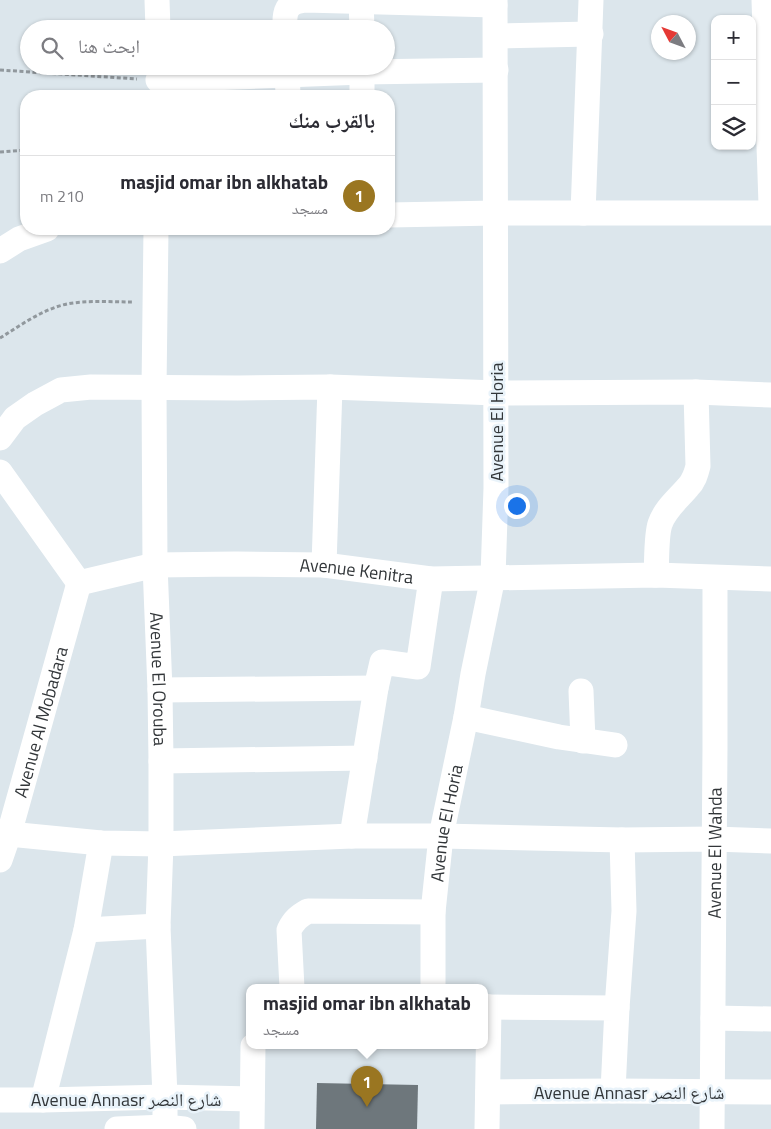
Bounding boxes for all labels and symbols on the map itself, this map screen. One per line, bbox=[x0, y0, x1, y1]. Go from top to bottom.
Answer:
north arrow bbox=[651, 15, 696, 60]
street label: Avenue El Horia bbox=[483, 362, 510, 482]
your location bbox=[504, 493, 530, 519]
street label: Avenue Kenitra bbox=[299, 551, 415, 590]
street label: Avenue El Orouba bbox=[143, 611, 174, 746]
street label: Avenue Al Mobadara bbox=[6, 643, 74, 801]
street label: Avenue El Horia bbox=[423, 762, 469, 883]
street label: Avenue El Wahda bbox=[700, 787, 728, 919]
pin: 1 bbox=[351, 1066, 383, 1107]
street label: Avenue Annasr شارع النصر bbox=[534, 1079, 724, 1106]
street label: Avenue Annasr شارع النصر bbox=[31, 1086, 221, 1113]

